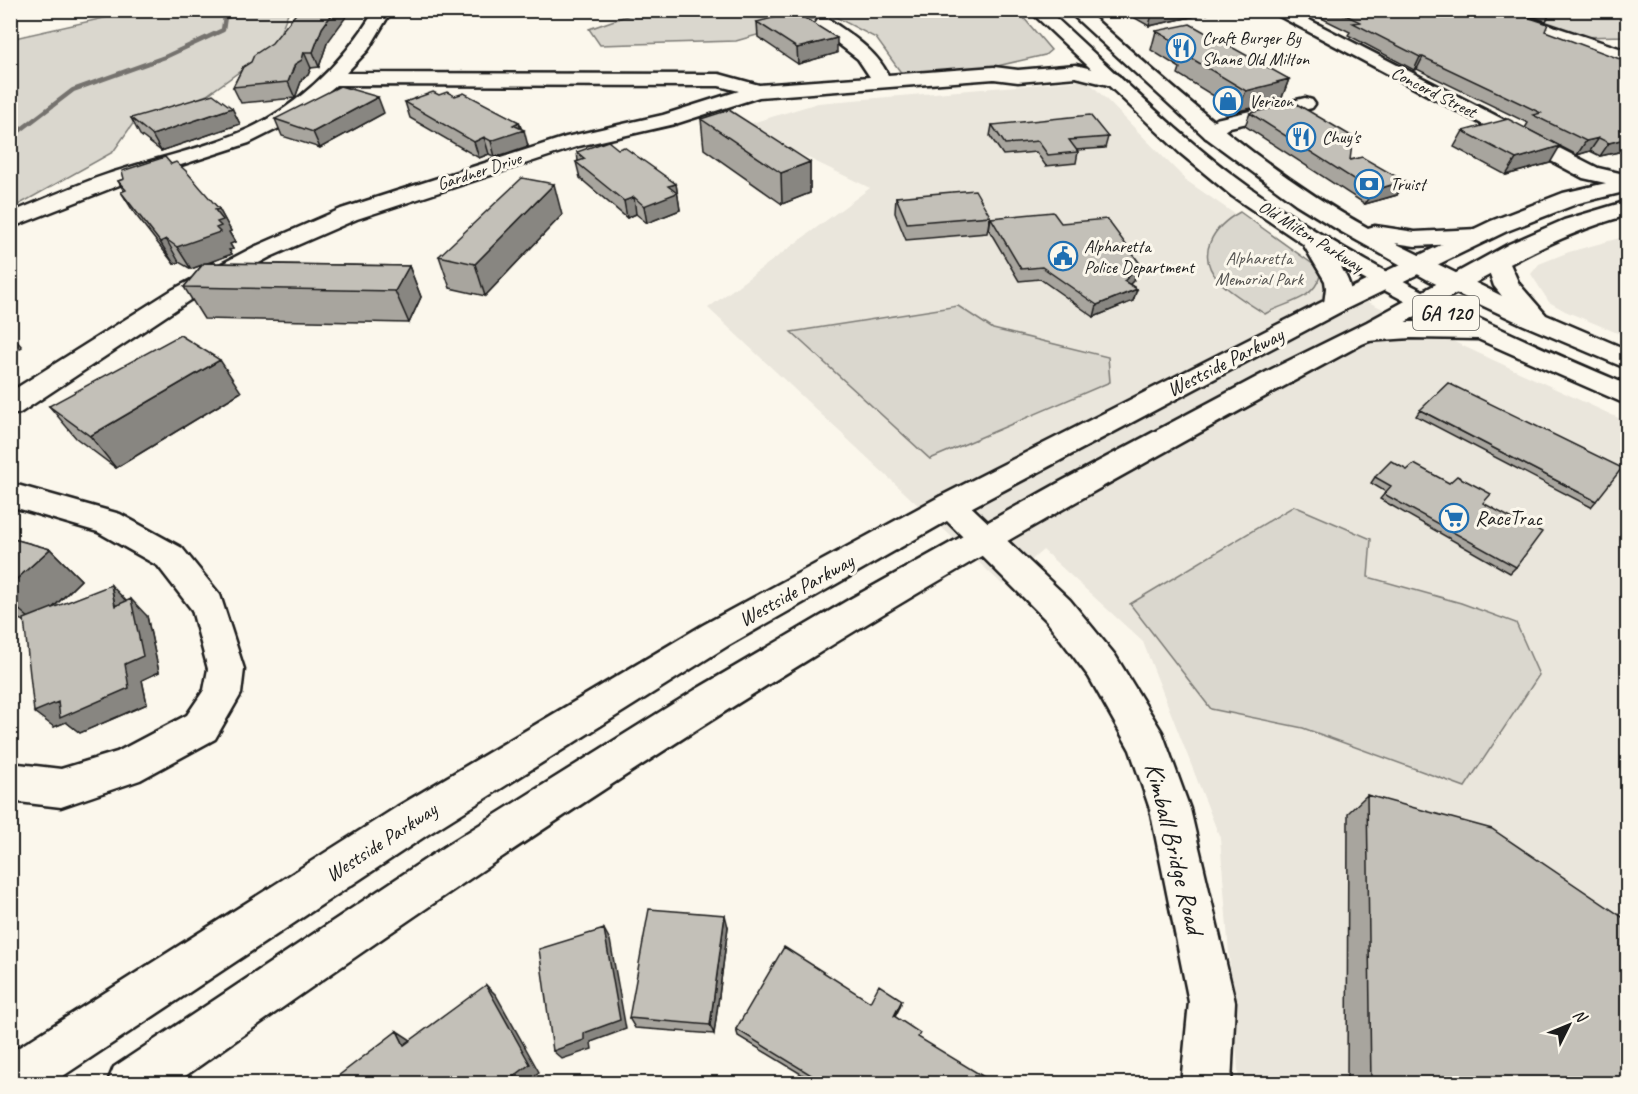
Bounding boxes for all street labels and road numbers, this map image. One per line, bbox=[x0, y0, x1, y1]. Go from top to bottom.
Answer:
street label: Concord Street bbox=[1388, 61, 1482, 124]
street label: Gardner Drive bbox=[434, 147, 525, 195]
street label: Old Milton Parkway bbox=[1255, 195, 1369, 278]
road number: GA 120 bbox=[1413, 296, 1479, 330]
street label: Westside Parkway bbox=[1162, 321, 1289, 402]
street label: Westside Parkway bbox=[734, 547, 860, 632]
street label: Kimball Bridge Road bbox=[1137, 759, 1213, 941]
street label: Westside Parkway bbox=[321, 795, 443, 888]

